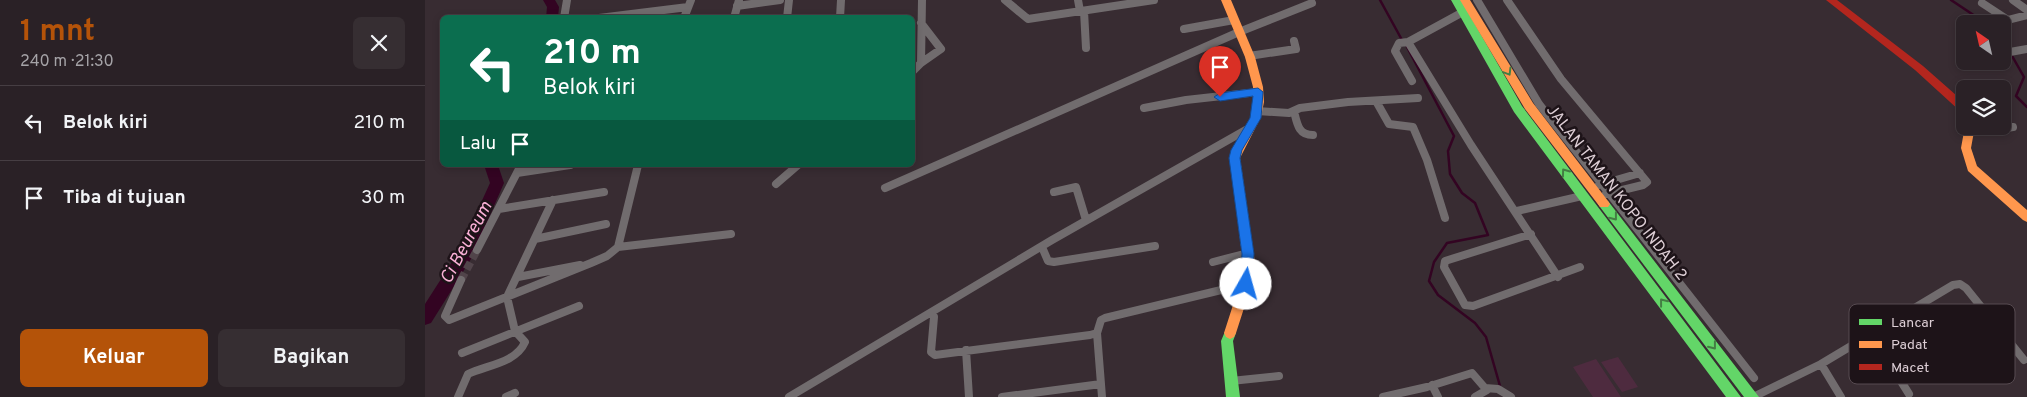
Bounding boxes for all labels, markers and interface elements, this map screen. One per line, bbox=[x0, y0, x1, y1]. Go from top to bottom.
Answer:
text: 1 mnt bbox=[20, 14, 95, 51]
north arrow bbox=[1956, 15, 2011, 70]
map controls bbox=[1956, 15, 2011, 135]
button: close bbox=[353, 17, 405, 69]
text: 210 m bbox=[543, 32, 641, 76]
icon: left bbox=[460, 35, 525, 100]
pin bbox=[1199, 46, 1241, 97]
text: 240 m · 21:30 bbox=[20, 52, 114, 72]
icon: arrive bbox=[1206, 53, 1234, 81]
one-way arrow bbox=[1502, 66, 1512, 75]
text: Belok kiri bbox=[543, 75, 636, 102]
button: layers bbox=[1956, 80, 2011, 135]
street label: JALAN TAMAN KOPO INDAH 2 bbox=[1541, 101, 1691, 285]
icon: left bbox=[20, 109, 48, 137]
text: Belok kiri bbox=[63, 111, 148, 135]
text: 210 m bbox=[354, 111, 405, 135]
icon: arrive bbox=[506, 130, 534, 158]
text: Lalu bbox=[460, 132, 496, 156]
one-way arrow bbox=[1562, 168, 1571, 178]
icon: arrive bbox=[20, 184, 48, 212]
text: Tiba di tujuan bbox=[63, 186, 186, 210]
text: 30 m bbox=[361, 186, 405, 210]
water label: Ci Beureum bbox=[436, 197, 499, 288]
one-way arrow bbox=[1608, 211, 1617, 221]
position arrow bbox=[1219, 257, 1271, 309]
one-way arrow bbox=[1660, 299, 1668, 308]
legend bbox=[1849, 304, 2015, 384]
text: Lancar bbox=[1891, 315, 1935, 332]
button: Keluar bbox=[20, 329, 208, 387]
button: Bagikan bbox=[218, 329, 405, 387]
text: Padat bbox=[1891, 337, 1927, 354]
one-way arrow bbox=[1708, 340, 1716, 349]
text: Macet bbox=[1891, 360, 1929, 377]

